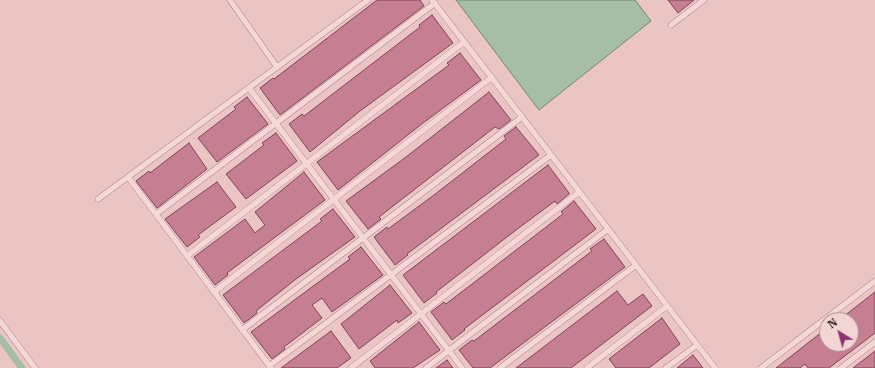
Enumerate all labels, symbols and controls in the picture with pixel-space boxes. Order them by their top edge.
north arrow [819,312,859,352]
text: N [825,315,840,331]

